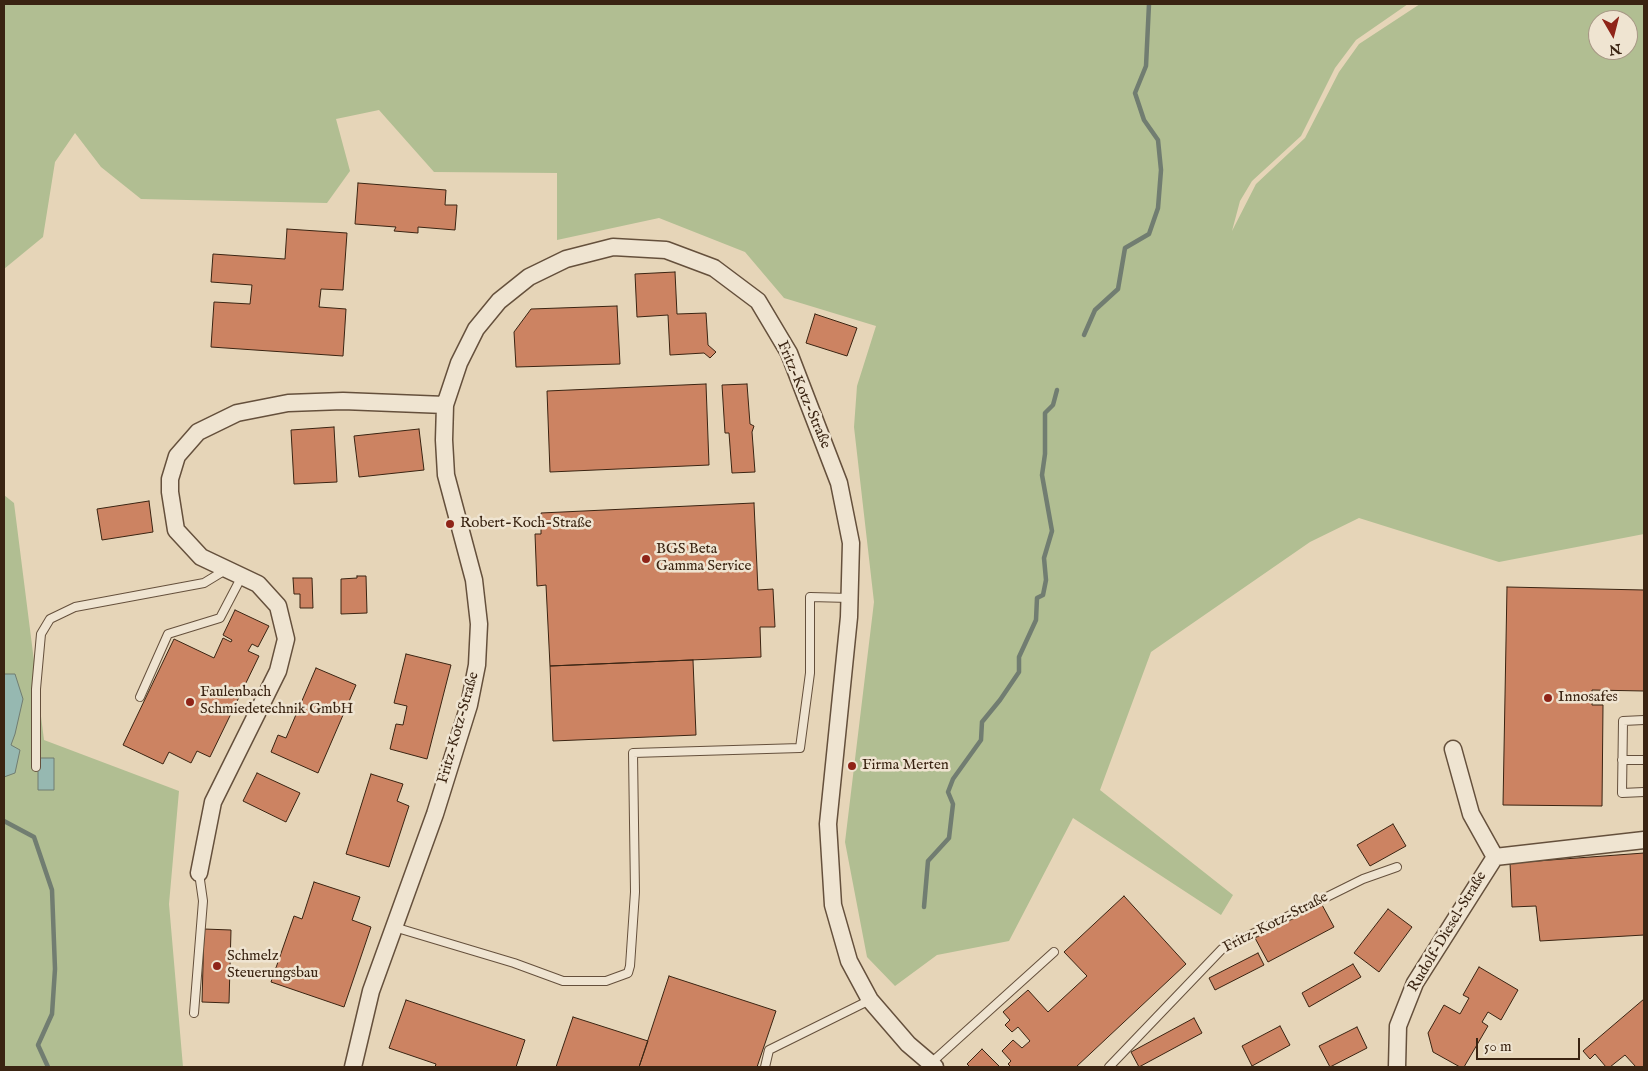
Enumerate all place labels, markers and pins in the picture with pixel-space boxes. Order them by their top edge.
place label: Robert-Koch-Straße [460,515,592,533]
marker: Robert-Koch-Straße [444,518,456,530]
place label: BGS Beta Gamma Service [656,541,751,576]
marker: BGS Beta Gamma Service [640,553,652,565]
place label: Faulenbach Schmiedetechnik GmbH [200,684,353,719]
place label: Innosafes [1558,689,1618,707]
marker: Innosafes [1542,692,1554,704]
marker: Faulenbach Schmiedetechnik GmbH [184,696,196,708]
place label: Firma Merten [862,757,949,775]
marker: Firma Merten [846,760,858,772]
place label: Schmelz Steuerungsbau [227,948,318,983]
marker: Schmelz Steuerungsbau [211,960,223,972]

